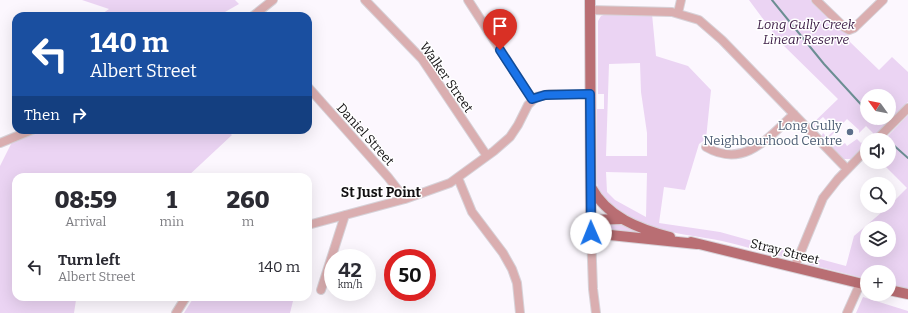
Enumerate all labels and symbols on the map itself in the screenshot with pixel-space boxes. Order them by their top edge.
pin [483,9,517,50]
park label: Long Gully Creek Linear Reserve [757,17,856,47]
street label: Walker Street [417,39,476,115]
north arrow [860,89,896,125]
street label: Daniel Street [334,100,398,169]
place label: Long Gully Neighbourhood Centre [703,118,842,148]
marker: Long Gully Neighbourhood Centre [845,127,855,137]
district label: St Just Point [341,184,422,201]
position arrow [570,212,612,254]
street label: Stray Street [749,236,821,267]
speed limit sign: 50 [384,249,436,301]

